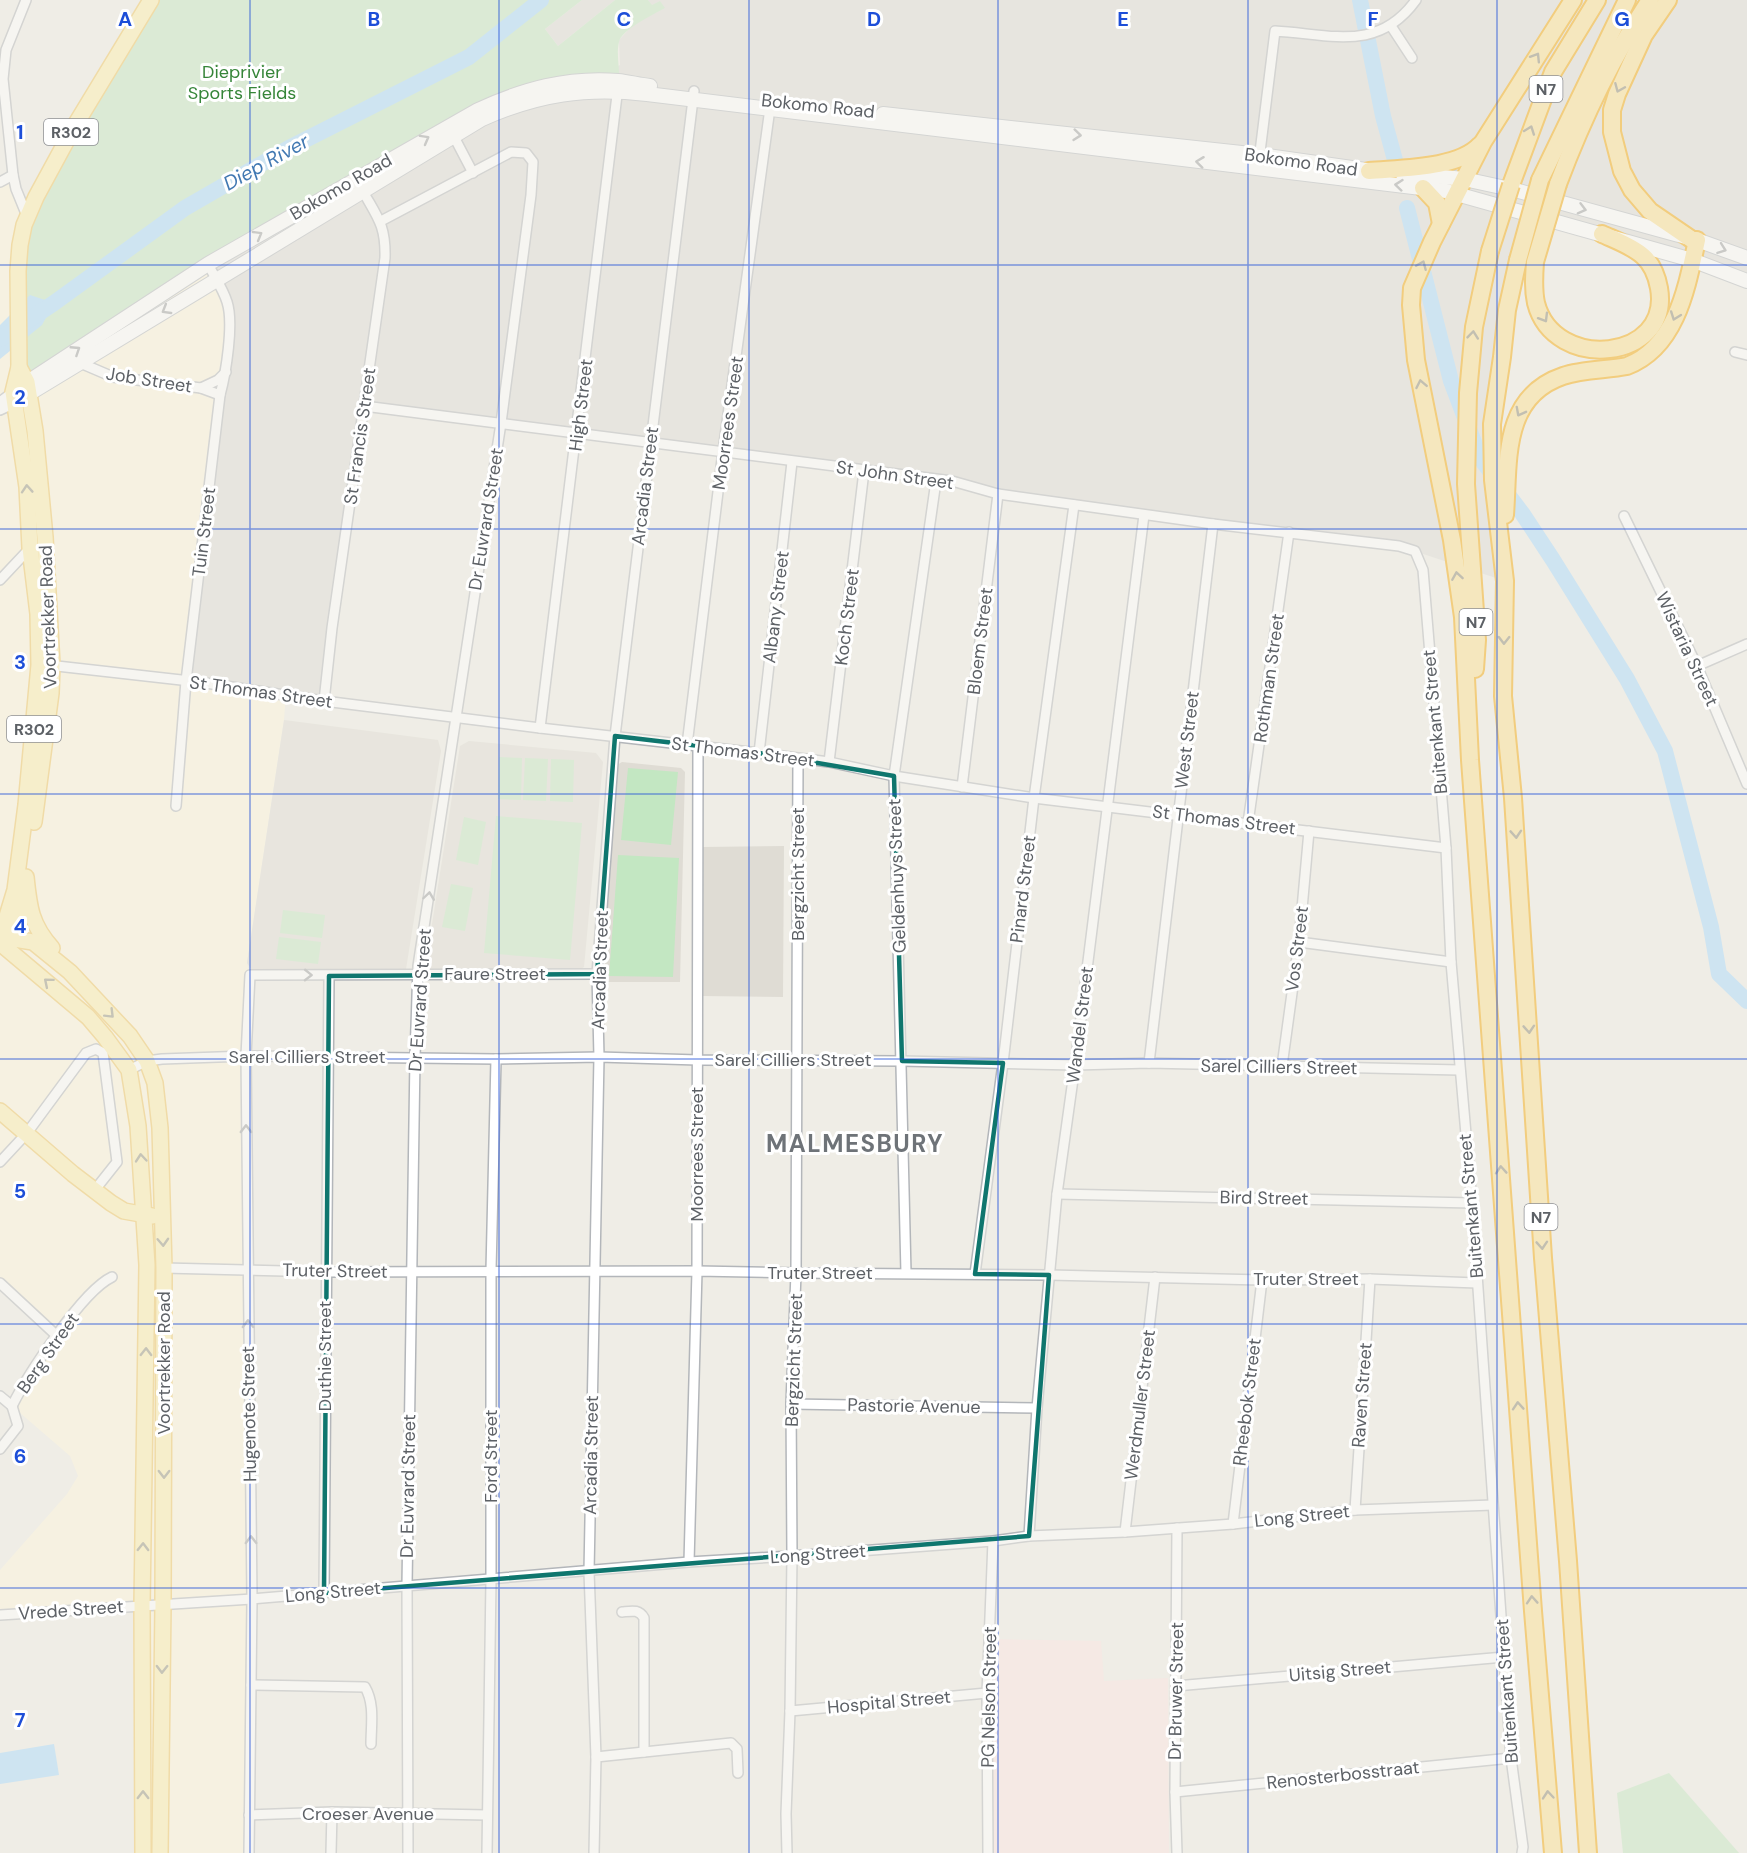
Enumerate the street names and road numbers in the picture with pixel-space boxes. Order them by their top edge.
road number: N7 [1530,76,1562,102]
street label: Bokomo Road [760,88,876,124]
road number: R302 [44,119,98,145]
street label: Bokomo Road [1243,142,1359,182]
street label: Bokomo Road [286,148,396,226]
street label: Moorrees Street [707,355,749,491]
street label: High Street [563,357,599,453]
street label: Job Street [104,361,194,399]
street label: St Francis Street [339,366,381,506]
street label: Arcadia Street [626,425,664,547]
street label: Dr Euvrard Street [463,446,509,592]
street label: St John Street [835,455,955,495]
street label: Tuin Street [187,486,221,578]
street label: Voortrekker Road [34,545,62,689]
street label: Albany Street [757,550,795,664]
street label: Koch Street [829,567,865,667]
street label: Bloem Street [962,586,998,696]
street label: Wistaria Street [1650,588,1724,710]
road number: N7 [1460,609,1492,635]
street label: Rothman Street [1248,612,1290,744]
street label: Buitenkant Street [1417,649,1453,795]
street label: St Thomas Street [188,670,334,714]
street label: West Street [1169,690,1205,790]
road number: R302 [7,716,61,742]
street label: St Thomas Street [670,731,816,773]
street label: Geldenhuys Street [882,798,912,954]
street label: St Thomas Street [1151,799,1297,841]
street label: Bergzicht Street [786,807,810,941]
street label: Pinard Street [1004,834,1042,944]
street label: Vos Street [1280,905,1314,993]
street label: Arcadia Street [586,910,614,1030]
street label: Dr Euvrard Street [403,928,437,1072]
street label: Faure Street [444,962,546,986]
street label: Wandel Street [1061,965,1099,1085]
street label: Sarel Cilliers Street [229,1045,385,1069]
street label: Sarel Cilliers Street [715,1048,871,1072]
street label: Sarel Cilliers Street [1200,1054,1358,1080]
street label: Moorrees Street [685,1087,709,1221]
street label: Buitenkant Street [1453,1133,1489,1279]
street label: Bird Street [1220,1185,1308,1211]
road number: N7 [1524,1204,1558,1230]
street label: Truter Street [282,1258,388,1284]
street label: Truter Street [767,1261,873,1285]
street label: Truter Street [1253,1267,1359,1291]
street label: Voortrekker Road [152,1291,176,1435]
street label: Bergzicht Street [780,1293,808,1427]
street label: Duthie Street [313,1301,337,1411]
street label: Berg Street [11,1308,85,1398]
street label: Werdmuller Street [1119,1328,1161,1482]
street label: Rheebok Street [1227,1337,1267,1467]
street label: Raven Street [1346,1342,1378,1448]
street label: Hugenote Street [236,1346,262,1482]
street label: Pastorie Avenue [847,1393,981,1419]
street label: Arcadia Street [578,1395,604,1515]
street label: Ford Street [479,1409,503,1503]
street label: Dr Euvrard Street [395,1414,421,1558]
street label: Long Street [1253,1499,1351,1533]
street label: Long Street [769,1539,867,1569]
street label: Long Street [284,1576,382,1608]
street label: Vrede Street [18,1594,124,1626]
street label: Buitenkant Street [1490,1618,1524,1764]
street label: Dr Bruwer Street [1163,1622,1189,1760]
street label: PG Nelson Street [976,1626,1002,1768]
street label: Uitsig Street [1288,1655,1392,1687]
street label: Hospital Street [826,1685,952,1719]
street label: Renosterbosstraat [1265,1755,1421,1795]
street label: Croeser Avenue [302,1802,434,1826]

